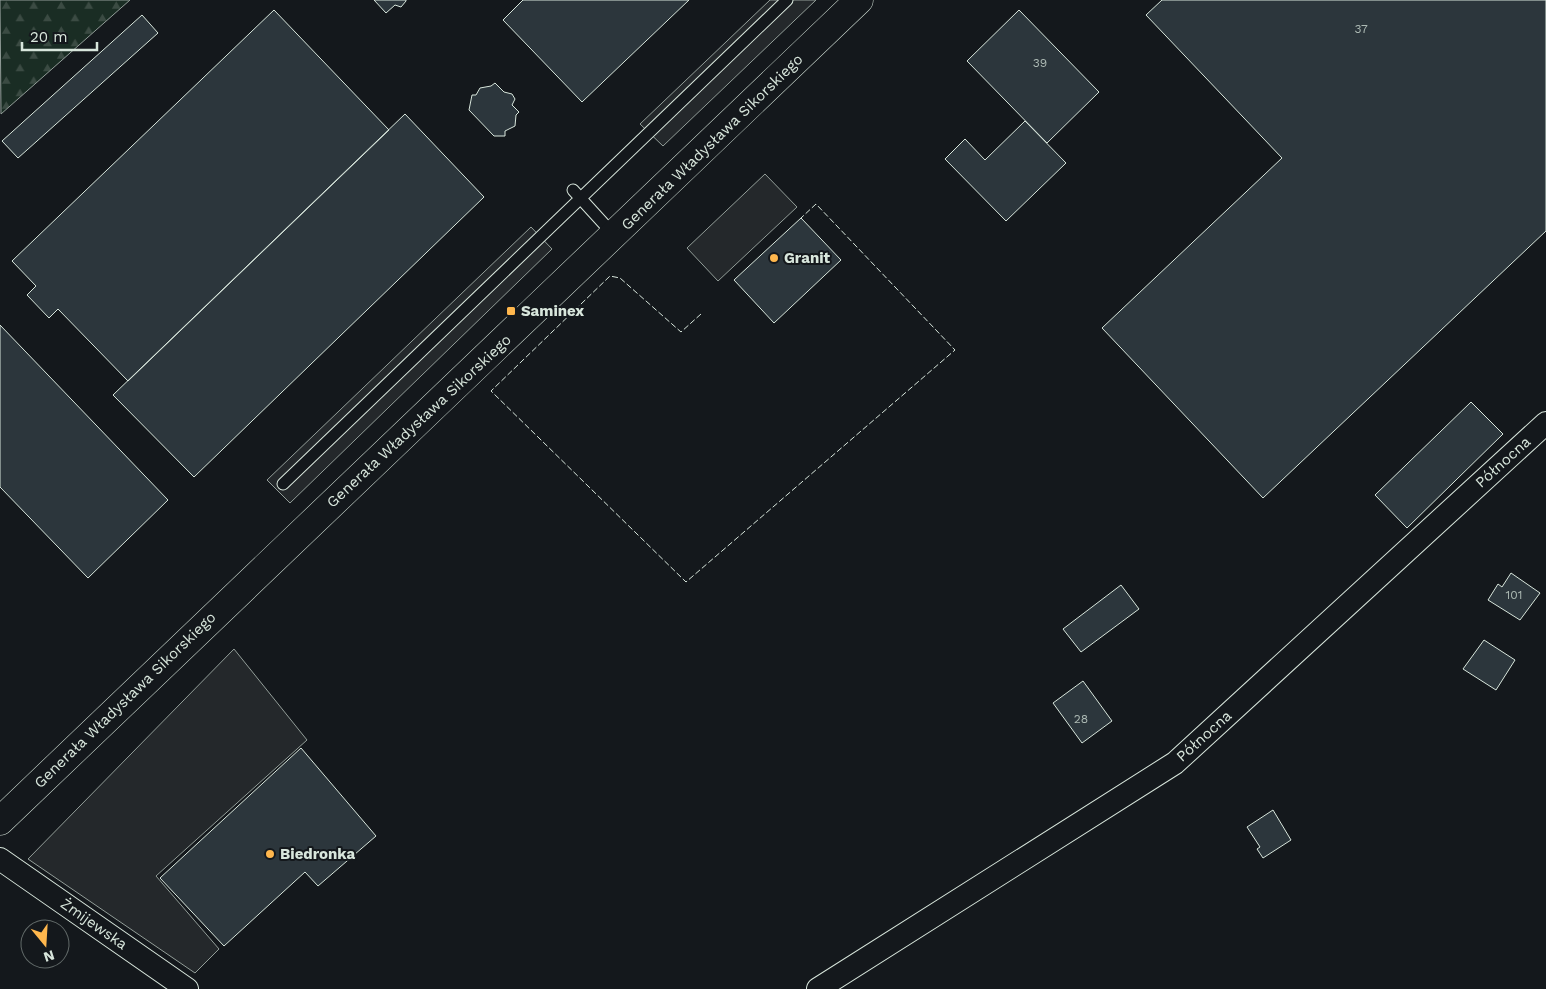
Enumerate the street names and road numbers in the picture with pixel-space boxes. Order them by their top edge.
street label: Generała Władysława Sikorskiego [617,50,807,234]
street label: Generała Władysława Sikorskiego [323,331,515,511]
street label: Północna [1472,432,1535,491]
street label: Generała Władysława Sikorskiego [30,608,220,792]
street label: Północna [1173,706,1236,765]
street label: Żmijewska [57,894,131,954]

